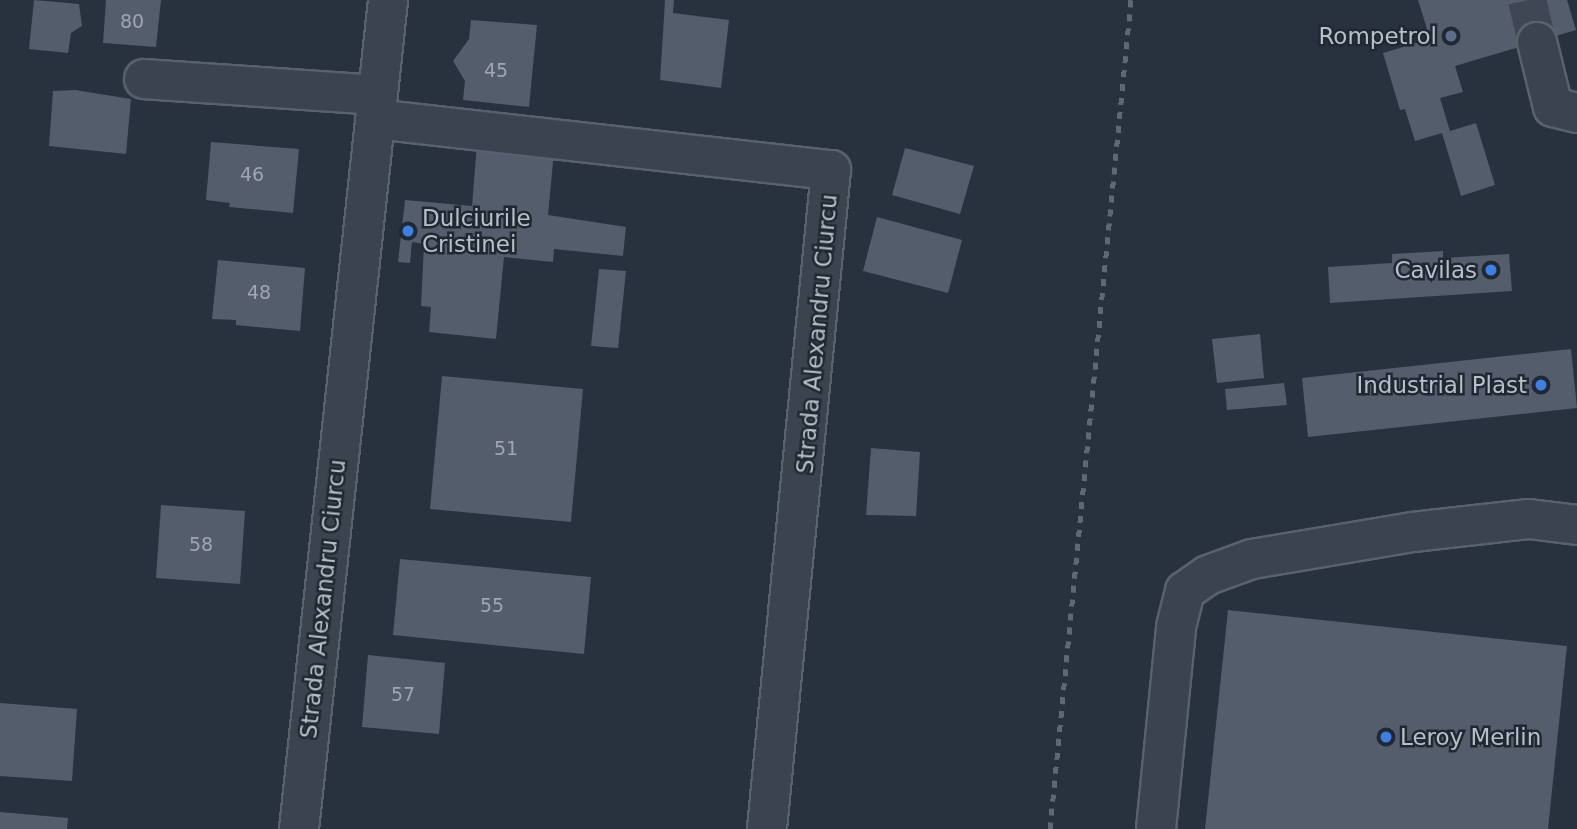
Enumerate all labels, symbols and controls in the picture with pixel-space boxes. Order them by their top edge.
house number: 80 [120,11,144,33]
place label: Rompetrol [1318,22,1437,50]
marker: Rompetrol [1443,28,1459,44]
house number: 45 [484,60,508,82]
house number: 46 [240,164,264,186]
street label: Strada Alexandru Ciurcu [791,193,843,475]
place label: Dulciurile Cristinei [422,204,531,258]
marker: Dulciurile Cristinei [400,223,416,239]
place label: Cavilas [1394,256,1477,284]
marker: Cavilas [1483,262,1499,278]
house number: 48 [247,282,271,304]
place label: Industrial Plast [1356,371,1527,399]
marker: Industrial Plast [1533,377,1549,393]
house number: 51 [494,438,518,460]
street label: Strada Alexandru Ciurcu [295,458,351,740]
house number: 58 [189,534,213,556]
house number: 55 [480,595,504,617]
house number: 57 [391,684,415,706]
place label: Leroy Merlin [1400,723,1541,751]
marker: Leroy Merlin [1378,729,1394,745]

